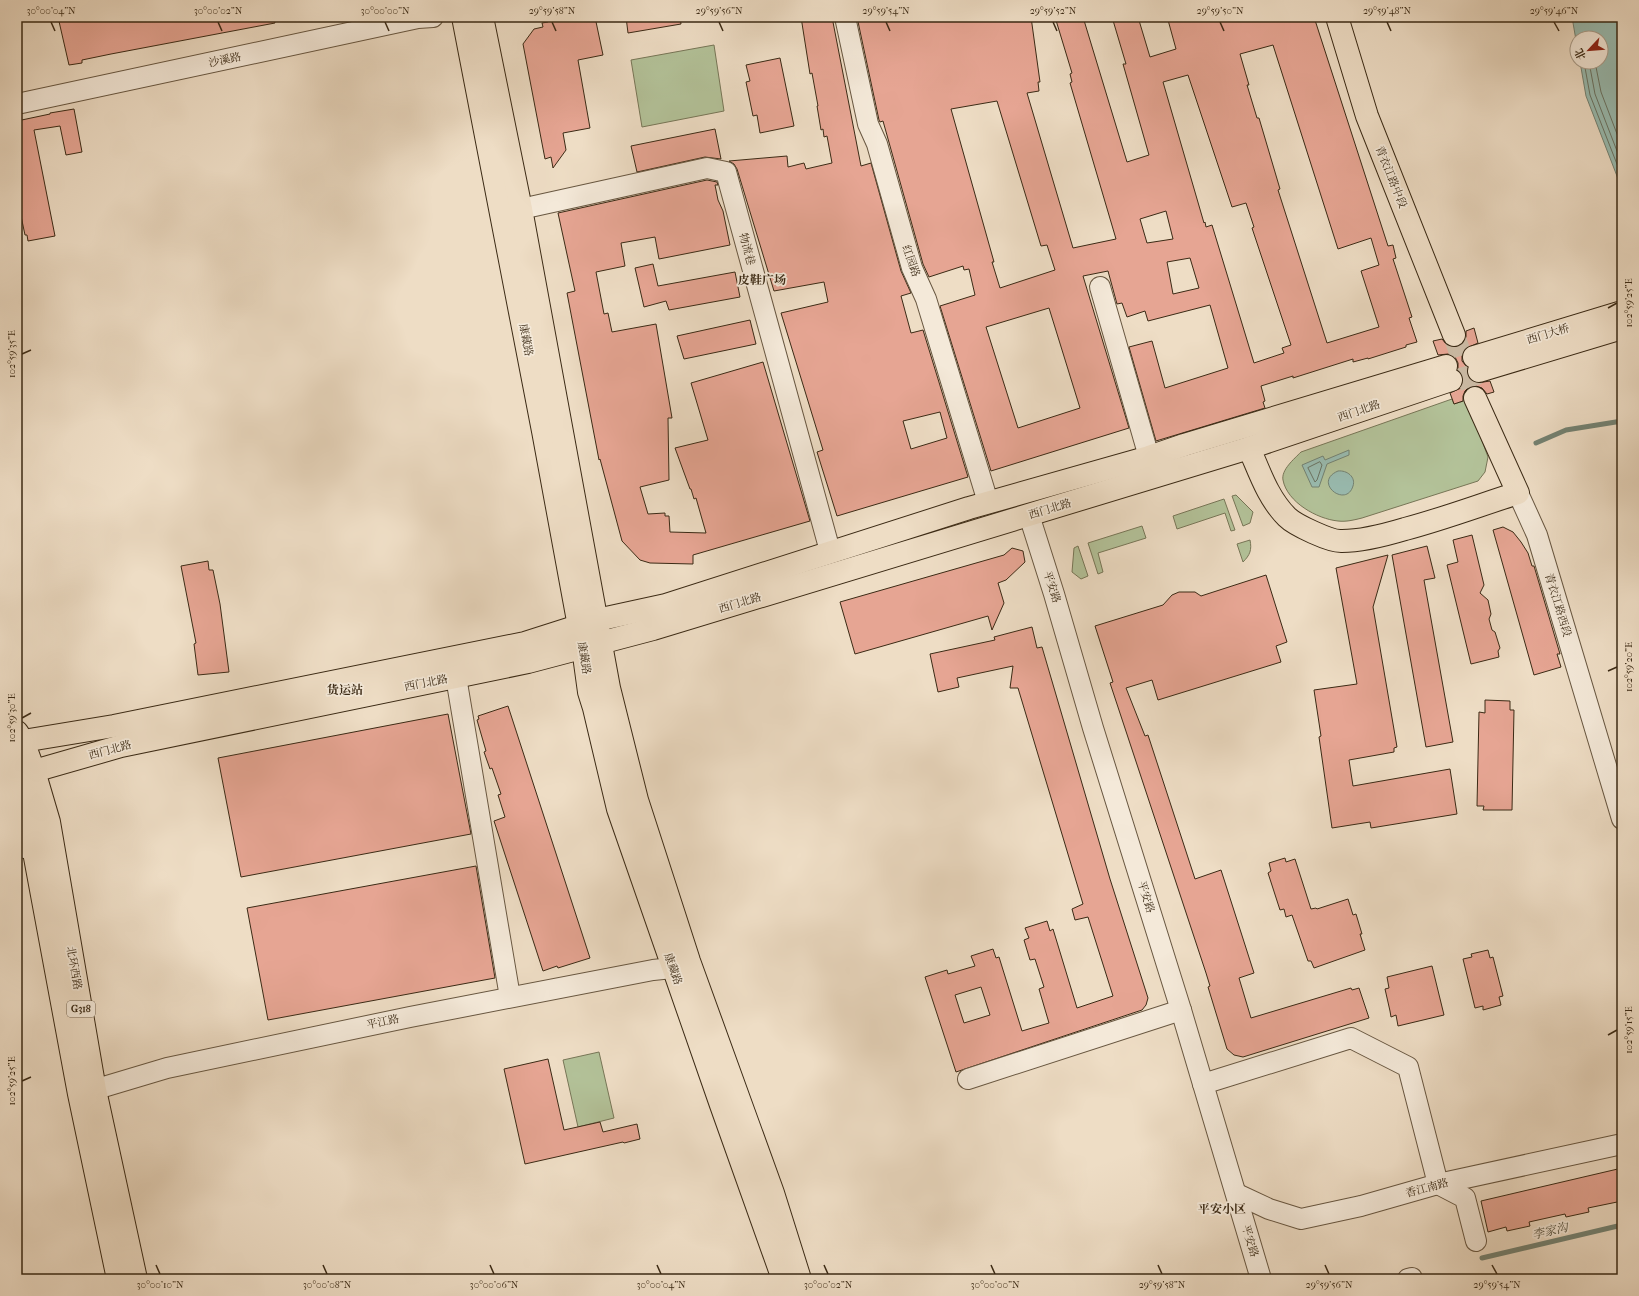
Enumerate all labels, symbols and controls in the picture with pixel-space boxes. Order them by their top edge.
text: 30°00'04"N [26,5,76,17]
text: 30°00'02"N [194,5,243,17]
text: 30°00'00"N [361,5,410,17]
text: 29°59'58"N [529,5,576,17]
text: 29°59'56"N [696,5,743,17]
text: 29°59'54"N [862,5,910,17]
text: 29°59'52"N [1030,5,1077,17]
text: 29°59'50"N [1196,5,1244,17]
text: 29°59'48"N [1363,5,1411,17]
text: 29°59'46"N [1530,5,1579,17]
north arrow [1569,30,1609,70]
text: 北 [1572,46,1589,62]
street label: 沙溪路 [208,50,242,70]
street label: 青衣江路中段 [1373,144,1409,210]
street label: 物流巷 [736,231,758,267]
street label: 红园路 [899,243,923,279]
district label: 皮鞋广场 [738,273,786,287]
text: 102°59'25"E [1623,279,1635,327]
street label: 西门大桥 [1525,321,1571,347]
street label: 康藏路 [516,323,536,357]
text: 102°59'35"E [6,330,18,378]
street label: 西门北路 [1336,398,1382,424]
street label: 西门北路 [1027,496,1073,522]
street label: 平安路 [1041,569,1063,605]
street label: 青衣江路西段 [1542,572,1574,638]
street label: 西门北路 [717,590,763,616]
street label: 康藏路 [575,641,593,675]
text: 102°59'20"E [1623,642,1635,692]
street label: 西门北路 [403,672,449,694]
district label: 货运站 [327,683,363,697]
text: 102°59'30"E [6,693,18,743]
street label: 西门北路 [87,738,133,762]
street label: 平安路 [1135,879,1157,915]
street label: 北环西路 [64,945,84,991]
street label: 康藏路 [661,951,685,987]
road number: G318 [67,1001,95,1017]
text: 102°59'15"E [1623,1006,1635,1054]
street label: 平江路 [366,1012,400,1032]
text: 102°59'25"E [6,1057,18,1105]
street label: 香江南路 [1404,1176,1450,1200]
district label: 平安小区 [1198,1202,1246,1216]
water label: 李家沟 [1531,1220,1571,1242]
street label: 平安路 [1239,1223,1261,1259]
text: 30°00'10"N [137,1279,184,1291]
text: 30°00'08"N [303,1279,352,1291]
text: 30°00'06"N [470,1279,519,1291]
text: 30°00'04"N [636,1279,686,1291]
text: 30°00'02"N [804,1279,853,1291]
text: 30°00'00"N [971,1279,1020,1291]
text: 29°59'58"N [1139,1279,1186,1291]
text: 29°59'56"N [1306,1279,1353,1291]
text: 29°59'54"N [1473,1279,1521,1291]

